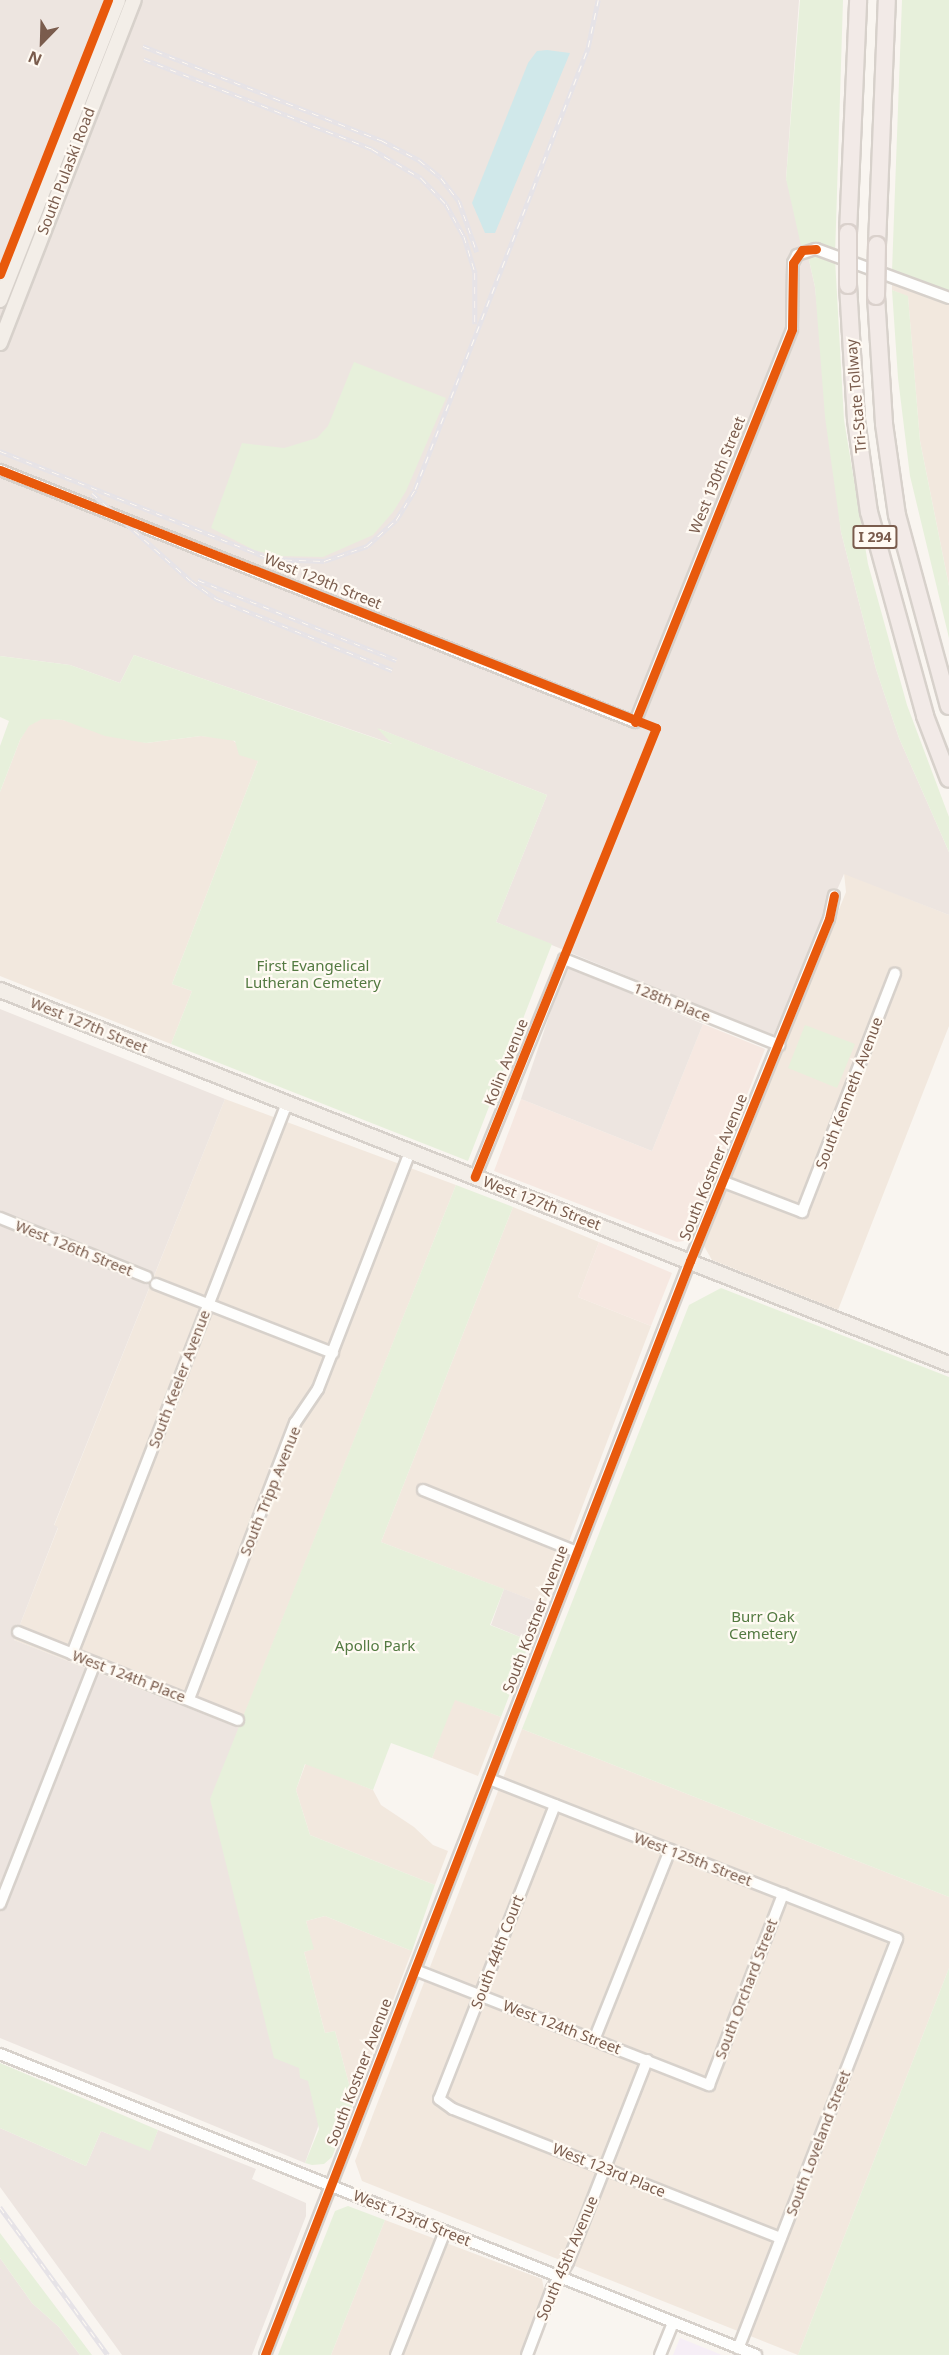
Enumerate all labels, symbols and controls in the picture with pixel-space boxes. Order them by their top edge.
north arrow [12,12,72,72]
text: N [25,46,45,71]
street label: South Pulaski Road [33,105,99,237]
street label: Tri-State Tollway [842,338,870,454]
street label: West 130th Street [685,414,749,536]
road number: I 294 [851,526,899,548]
street label: West 129th Street [262,549,384,613]
park label: First Evangelical Lutheran Cemetery [245,956,381,991]
street label: 128th Place [631,978,713,1026]
street label: West 127th Street [28,993,150,1057]
street label: South Kenneth Avenue [812,1015,886,1171]
street label: Kolin Avenue [480,1016,532,1108]
street label: South Kostner Avenue [675,1091,751,1243]
street label: West 127th Street [481,1172,603,1234]
street label: West 126th Street [13,1216,135,1280]
street label: South Keeler Avenue [144,1307,214,1451]
street label: South Tripp Avenue [236,1424,304,1558]
street label: South Kostner Avenue [499,1543,571,1695]
park label: Burr Oak Cemetery [729,1607,797,1642]
park label: Apollo Park [335,1637,415,1655]
street label: West 124th Place [70,1646,188,1706]
street label: West 125th Street [632,1828,754,1890]
street label: South 44th Court [467,1893,527,2011]
street label: South Orchard Street [711,1916,781,2062]
street label: South Kostner Avenue [323,1996,395,2148]
street label: West 124th Street [501,1996,623,2058]
street label: South Loveland Street [782,2068,854,2218]
street label: West 123rd Place [550,2139,668,2201]
street label: West 123rd Street [351,2186,473,2250]
street label: South 45th Avenue [533,2193,601,2323]

